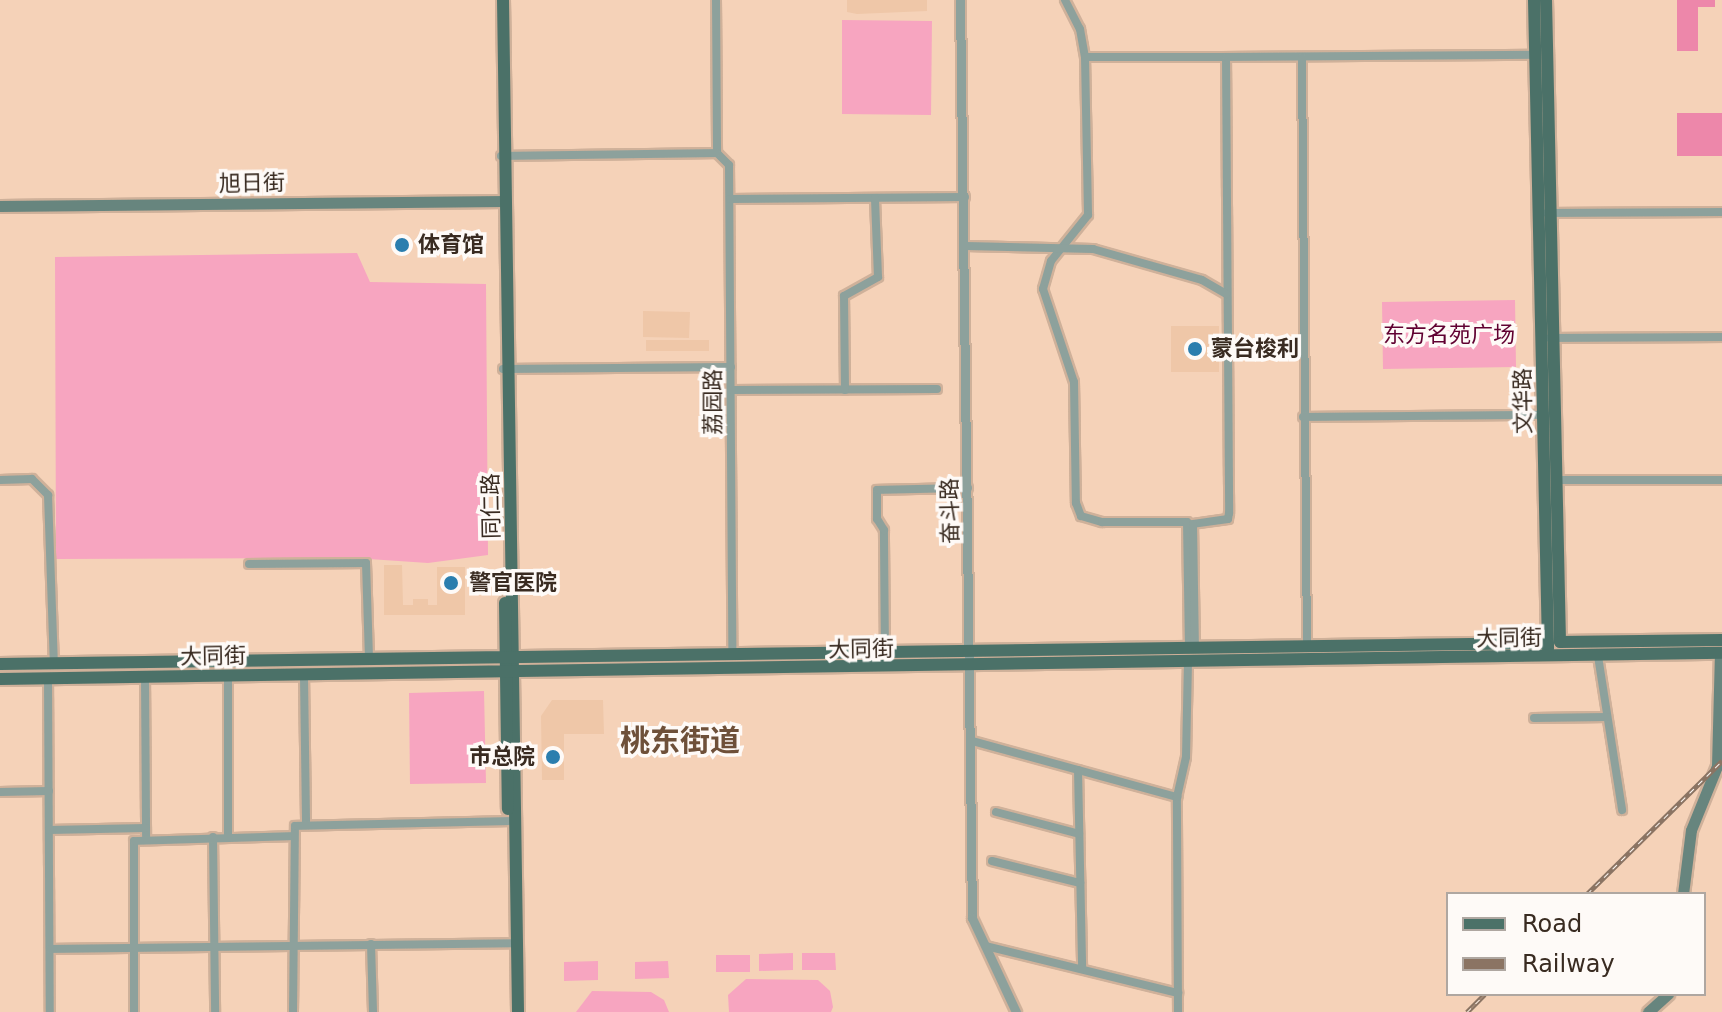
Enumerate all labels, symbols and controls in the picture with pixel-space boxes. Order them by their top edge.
street label: 旭日街 [219,169,285,197]
place label: 体育馆 [418,232,484,258]
marker: 体育馆 [393,236,411,254]
park label: 东方名苑广场 [1383,322,1515,348]
place label: 蒙台梭利 [1211,336,1299,362]
marker: 蒙台梭利 [1186,340,1204,358]
street label: 文华路 [1509,368,1537,434]
street label: 荔园路 [700,369,726,435]
street label: 同仁路 [477,473,505,539]
street label: 奋斗路 [936,478,964,544]
place label: 警官医院 [469,570,557,596]
marker: 警官医院 [440,572,462,594]
street label: 大同街 [1476,624,1542,652]
street label: 大同街 [828,635,894,663]
street label: 大同街 [180,642,246,670]
district label: 桃东街道 [620,723,740,759]
place label: 市总院 [469,744,535,770]
marker: 市总院 [542,746,564,768]
legend [1446,892,1706,996]
text: Road [1522,910,1582,938]
text: Railway [1522,950,1615,978]

